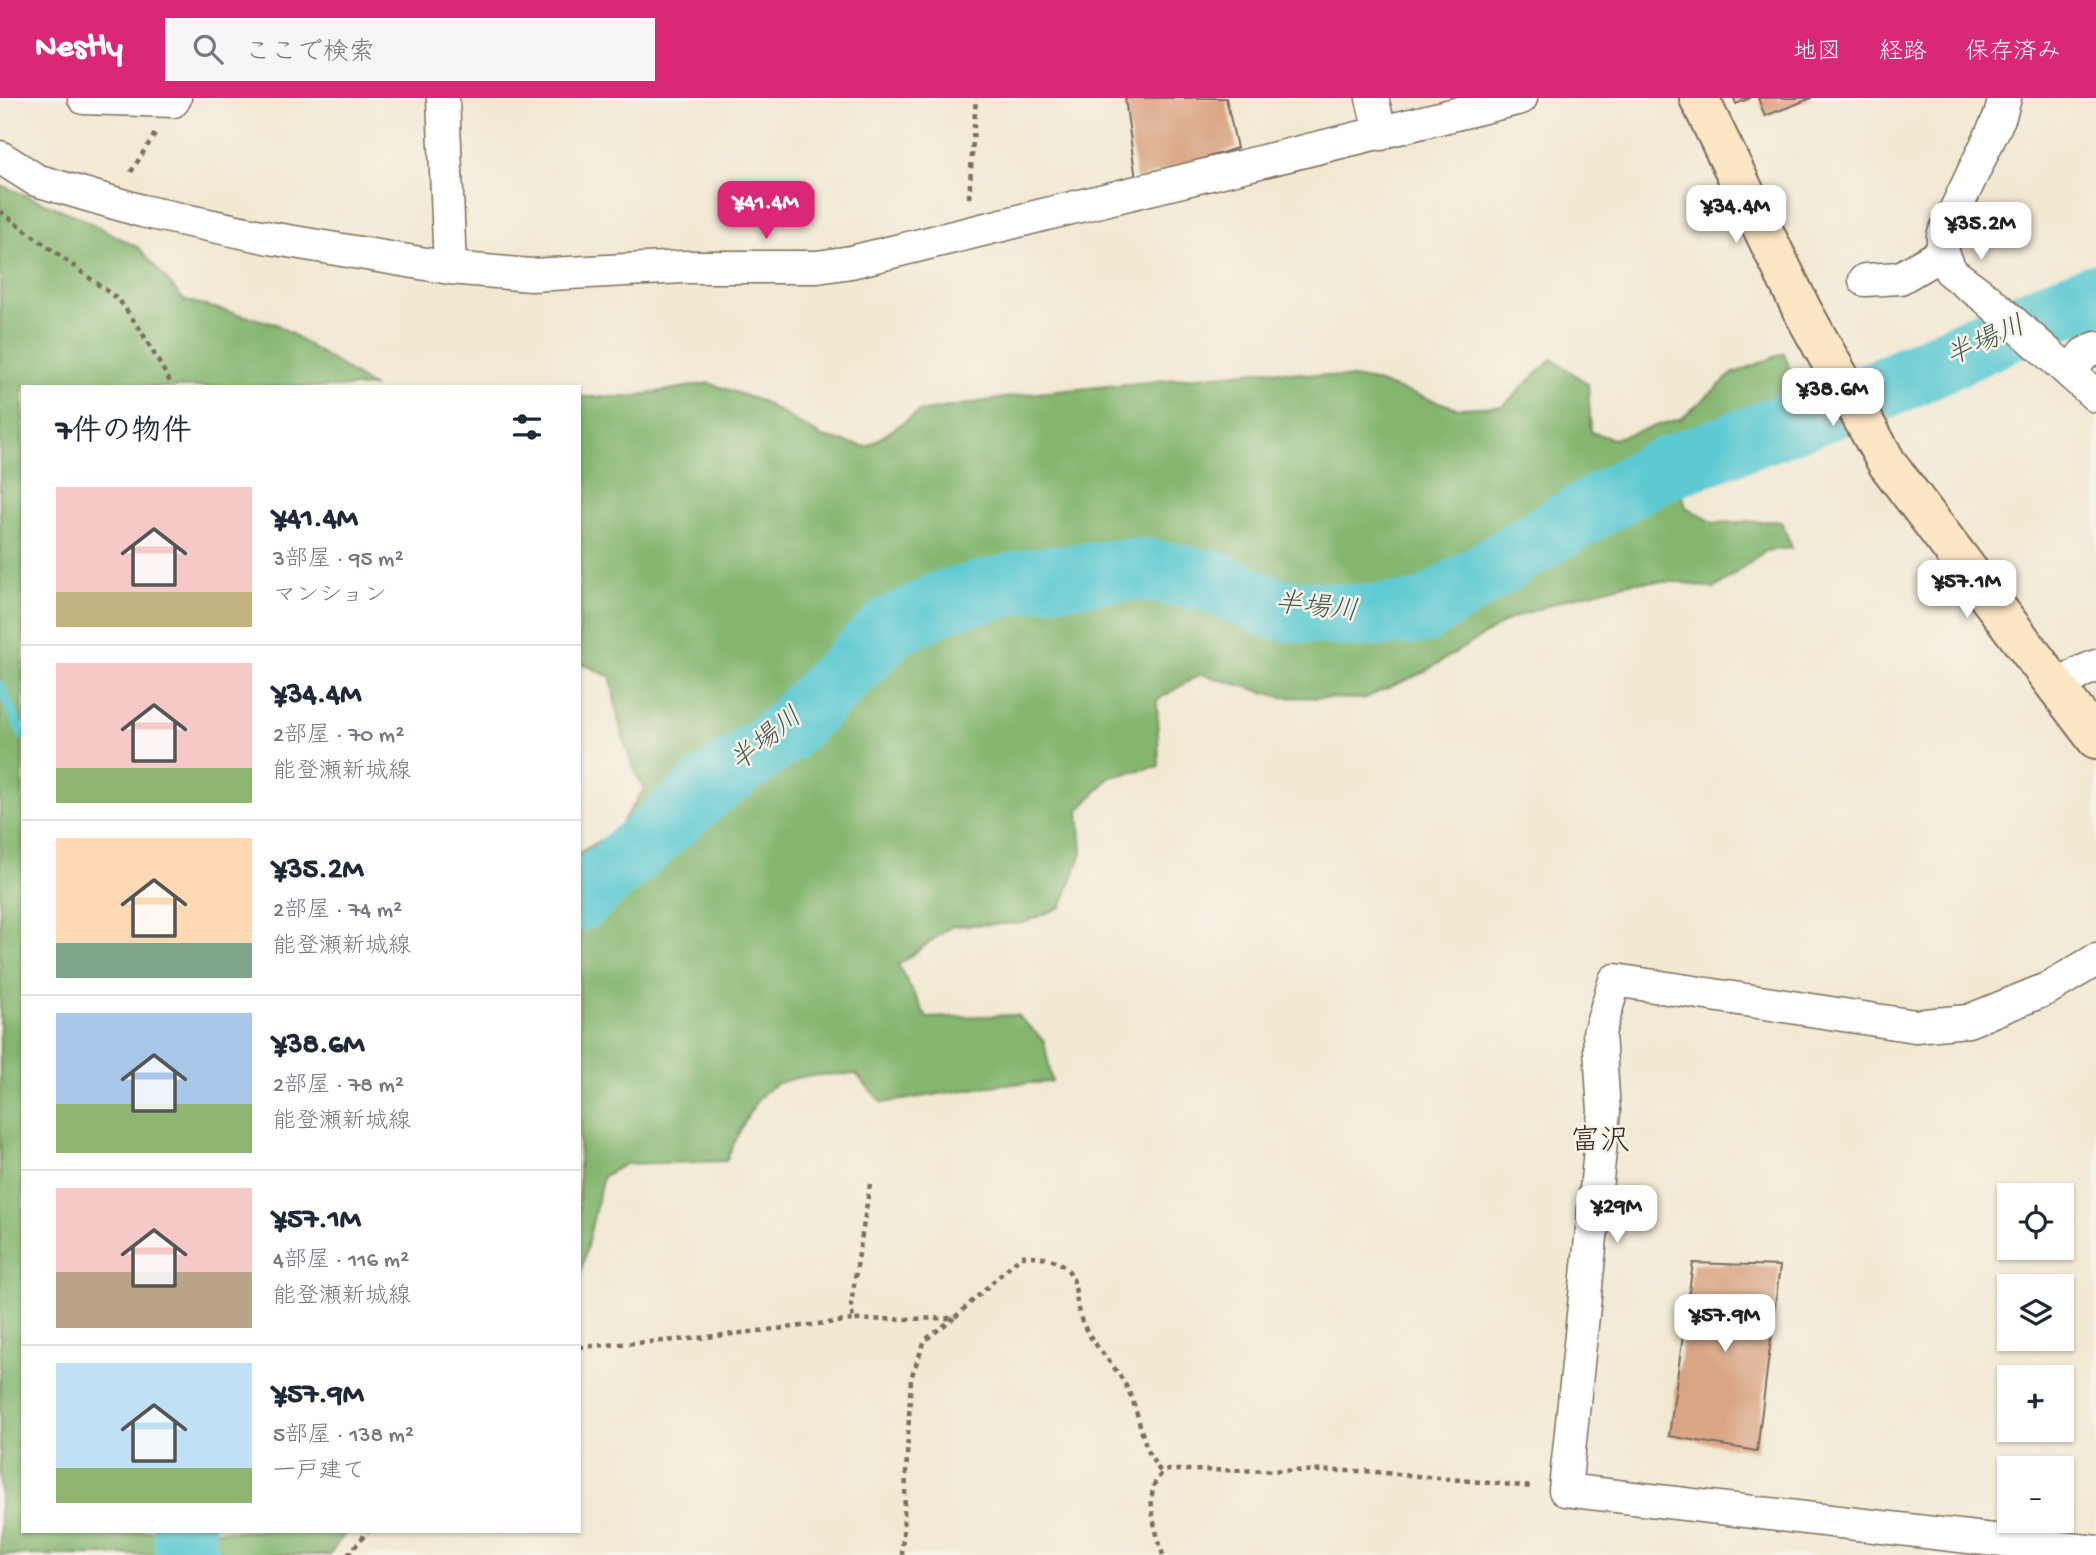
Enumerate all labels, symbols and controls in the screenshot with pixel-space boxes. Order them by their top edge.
search box [165,18,655,81]
text: Nestly [35,30,123,68]
icon: search [189,30,227,68]
text: ここで検索 [245,39,375,70]
text: 地図 [1793,39,1841,68]
text: 経路 [1879,39,1927,68]
text: 保存済み [1965,39,2061,68]
pin: ¥41.4M [709,181,823,241]
pin: ¥34.4M [1679,186,1793,245]
text: ¥41.4M [734,190,798,217]
text: ¥34.4M [1702,194,1770,221]
pin: ¥35.2M [1924,202,2038,262]
text: ¥35.2M [1946,211,2016,238]
water label: 半場川 [1941,310,2031,375]
pin: ¥38.6M [1776,368,1890,428]
text: ¥38.6M [1798,377,1868,404]
icon: filters [508,408,546,446]
text: 7件の物件 [56,416,192,451]
text: ¥41.4M [273,503,358,538]
icon: home [112,515,196,599]
text: 3部屋 · 95 m² [273,547,404,574]
pin: ¥57.1M [1910,560,2024,620]
text: ¥57.1M [1933,569,2001,596]
text: マンション [273,583,387,610]
water label: 半場川 [1272,587,1360,630]
text: ¥34.4M [273,679,361,714]
icon: home [112,691,196,775]
water label: 半場川 [723,701,810,780]
text: 2部屋 · 70 m² [273,723,404,750]
text: 能登瀬新城線 [273,759,411,786]
text: ¥35.2M [273,854,363,889]
icon: home [112,866,196,950]
text: 2部屋 · 74 m² [273,898,402,925]
text: 能登瀬新城線 [273,934,411,961]
text: ¥38.6M [273,1029,364,1064]
icon: home [112,1041,196,1125]
text: 2部屋 · 78 m² [273,1073,404,1100]
text: 能登瀬新城線 [273,1109,411,1136]
district label: 富沢 [1570,1124,1630,1161]
map controls [1997,1183,2074,1533]
button: locate [1997,1183,2074,1260]
pin: ¥29M [1576,1186,1658,1245]
text: ¥29M [1592,1194,1642,1221]
text: ¥57.1M [273,1204,361,1239]
icon: home [112,1216,196,1300]
text: 4部屋 · 116 m² [273,1248,409,1275]
button: layers [1997,1274,2074,1351]
text: 能登瀬新城線 [273,1284,411,1311]
pin: ¥57.9M [1668,1294,1782,1354]
text: ¥57.9M [1690,1303,1760,1330]
button: + [1997,1365,2074,1442]
text: ¥57.9M [273,1379,364,1414]
icon: home [112,1391,196,1475]
text: 5部屋 · 138 m² [273,1423,414,1450]
button: − [1997,1456,2074,1533]
text: 一戸建て [273,1459,365,1486]

